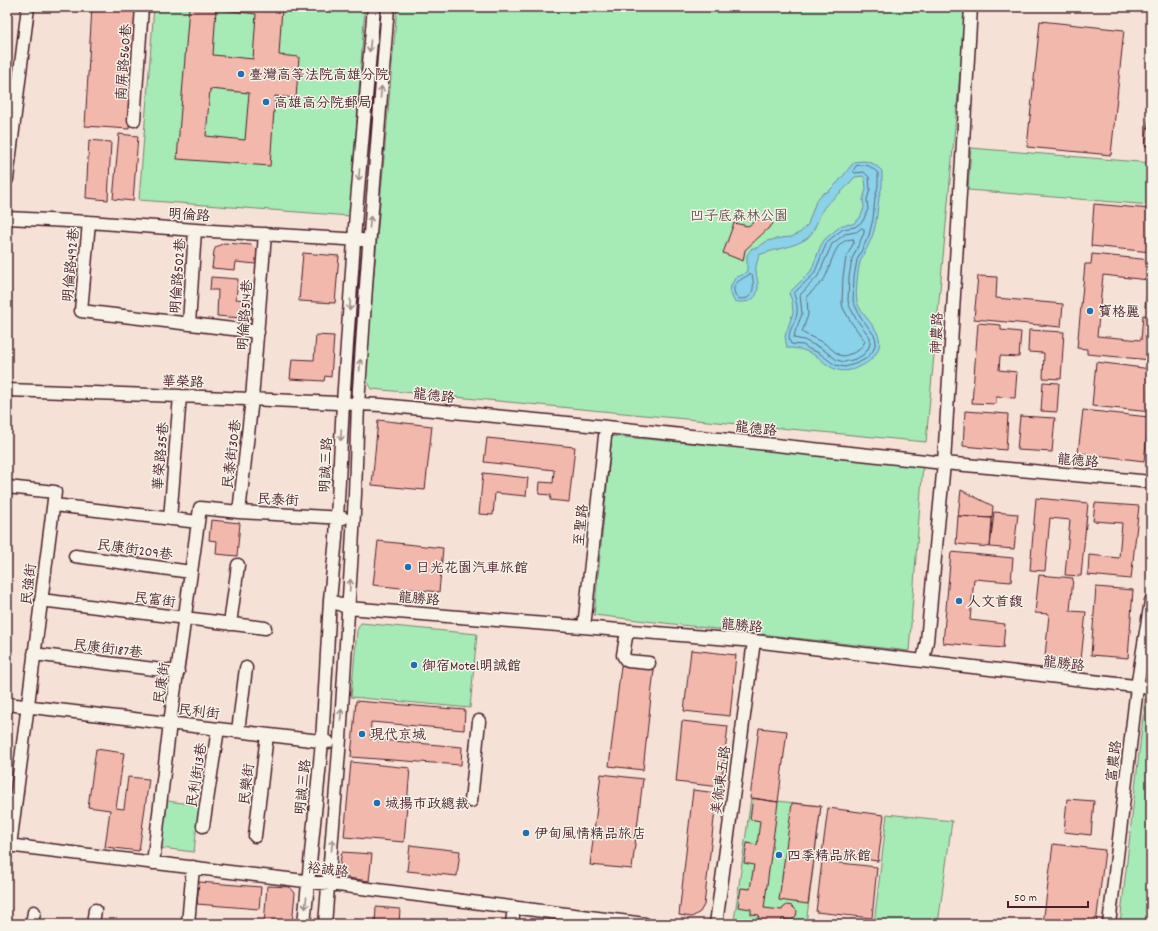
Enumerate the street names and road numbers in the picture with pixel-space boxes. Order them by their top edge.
street label: 南屏路560巷 [112,22,138,101]
street label: 明倫路 [167,205,211,227]
street label: 明倫路492巷 [59,226,85,303]
street label: 明倫路502巷 [166,236,192,315]
street label: 明倫路514巷 [234,278,259,351]
street label: 神農路 [927,312,949,355]
street label: 華榮路 [162,372,204,394]
street label: 龍德路 [412,385,456,409]
street label: 民泰街30巷 [219,417,247,490]
street label: 龍德路 [734,418,778,442]
street label: 華榮路35巷 [149,420,175,491]
street label: 明誠三路 [316,437,338,494]
street label: 龍德路 [1056,450,1100,474]
street label: 民泰街 [256,490,299,512]
street label: 至聖路 [570,503,594,547]
street label: 民康街209巷 [96,536,175,566]
street label: 民強街 [18,562,42,606]
street label: 龍勝路 [397,588,441,612]
street label: 民富街 [133,589,177,613]
street label: 龍勝路 [720,615,764,639]
street label: 民康街187巷 [72,636,145,664]
street label: 龍勝路 [1042,653,1086,677]
street label: 民康街 [150,661,176,705]
street label: 民利街 [177,701,221,725]
street label: 富農路 [1103,739,1127,783]
street label: 民利街13巷 [183,741,213,809]
street label: 美術東五路 [707,744,737,816]
street label: 明誠三路 [291,758,317,816]
street label: 民樂街 [236,762,260,806]
street label: 裕誠路 [306,859,350,883]

